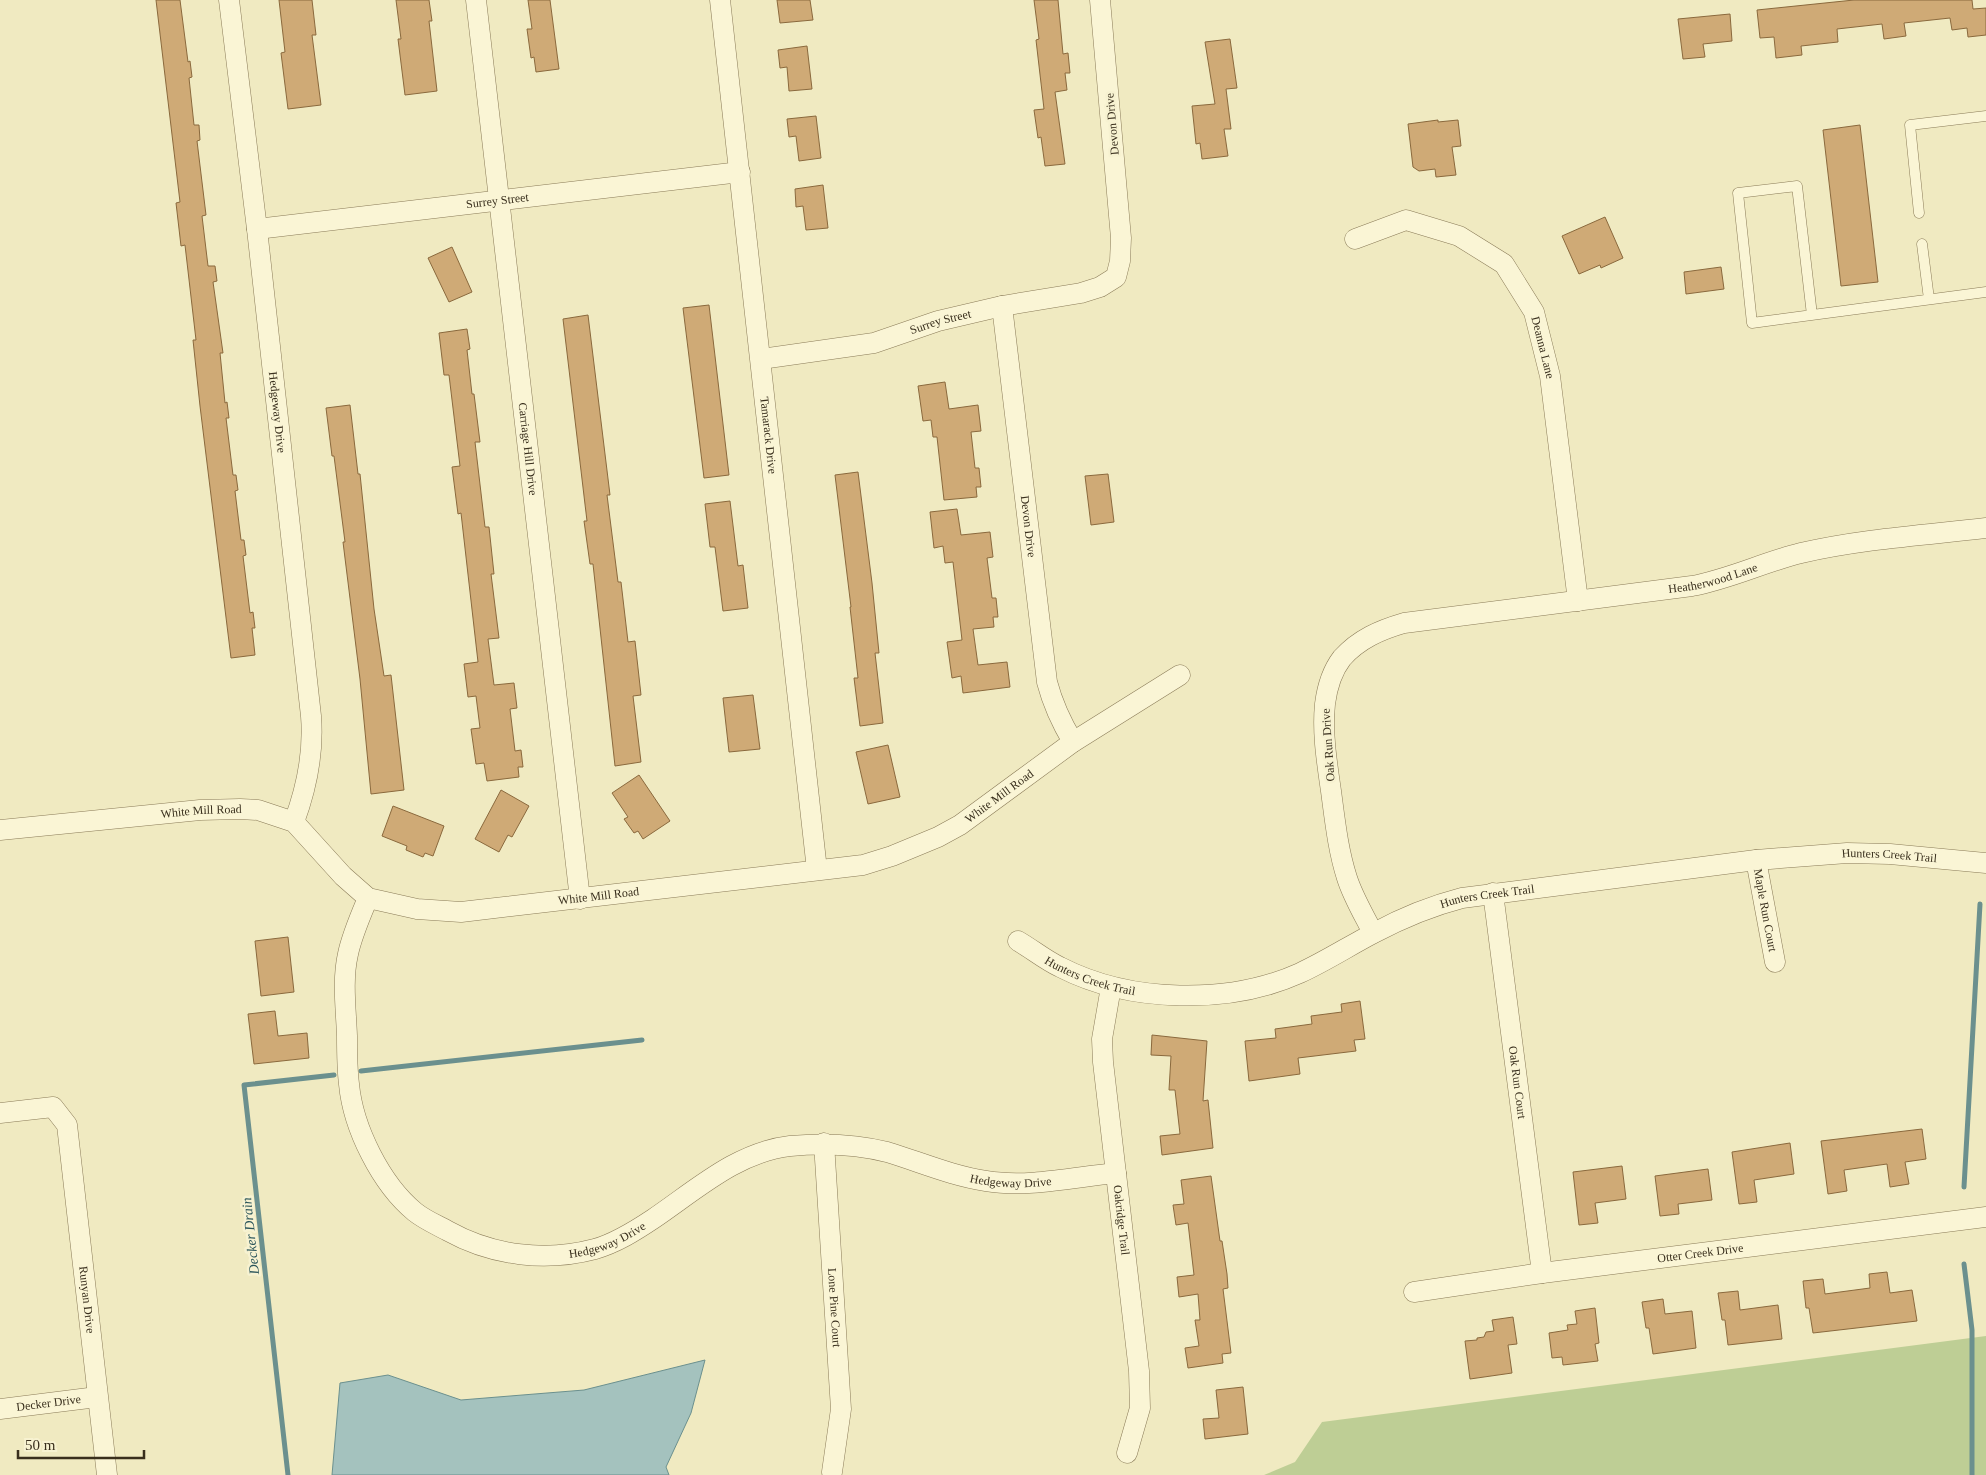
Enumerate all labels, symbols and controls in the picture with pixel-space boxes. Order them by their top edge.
street label: Devon Drive [1102,92,1122,156]
street label: Surrey Street [465,190,530,211]
street label: Surrey Street [908,306,973,337]
street label: Deanna Lane [1528,315,1557,380]
street label: Hedgeway Drive [266,371,289,454]
street label: Tamarack Drive [757,396,780,475]
street label: Carriage Hill Drive [516,402,540,496]
street label: Devon Drive [1018,495,1039,558]
street label: Heatherwood Lane [1667,560,1759,596]
street label: Oak Run Drive [1318,708,1338,782]
street label: White Mill Road [962,767,1036,826]
street label: White Mill Road [160,802,242,821]
street label: Hunters Creek Trail [1841,846,1938,865]
street label: Maple Run Court [1751,868,1780,953]
street label: Hunters Creek Trail [1438,882,1536,911]
street label: White Mill Road [557,884,640,908]
street label: Hunters Creek Trail [1042,953,1137,998]
street label: Oak Run Court [1506,1045,1529,1120]
street label: Hedgeway Drive [969,1171,1052,1190]
street label: Oakridge Trail [1110,1184,1133,1257]
water label: Decker Drain [239,1197,262,1276]
street label: Hedgeway Drive [568,1219,648,1261]
street label: Otter Creek Drive [1656,1241,1744,1265]
street label: Runyan Drive [76,1265,98,1334]
street label: Lone Pine Court [825,1268,844,1348]
street label: Decker Drive [16,1392,82,1414]
scale bar [18,1428,144,1460]
text: 50 m [25,1437,56,1453]

